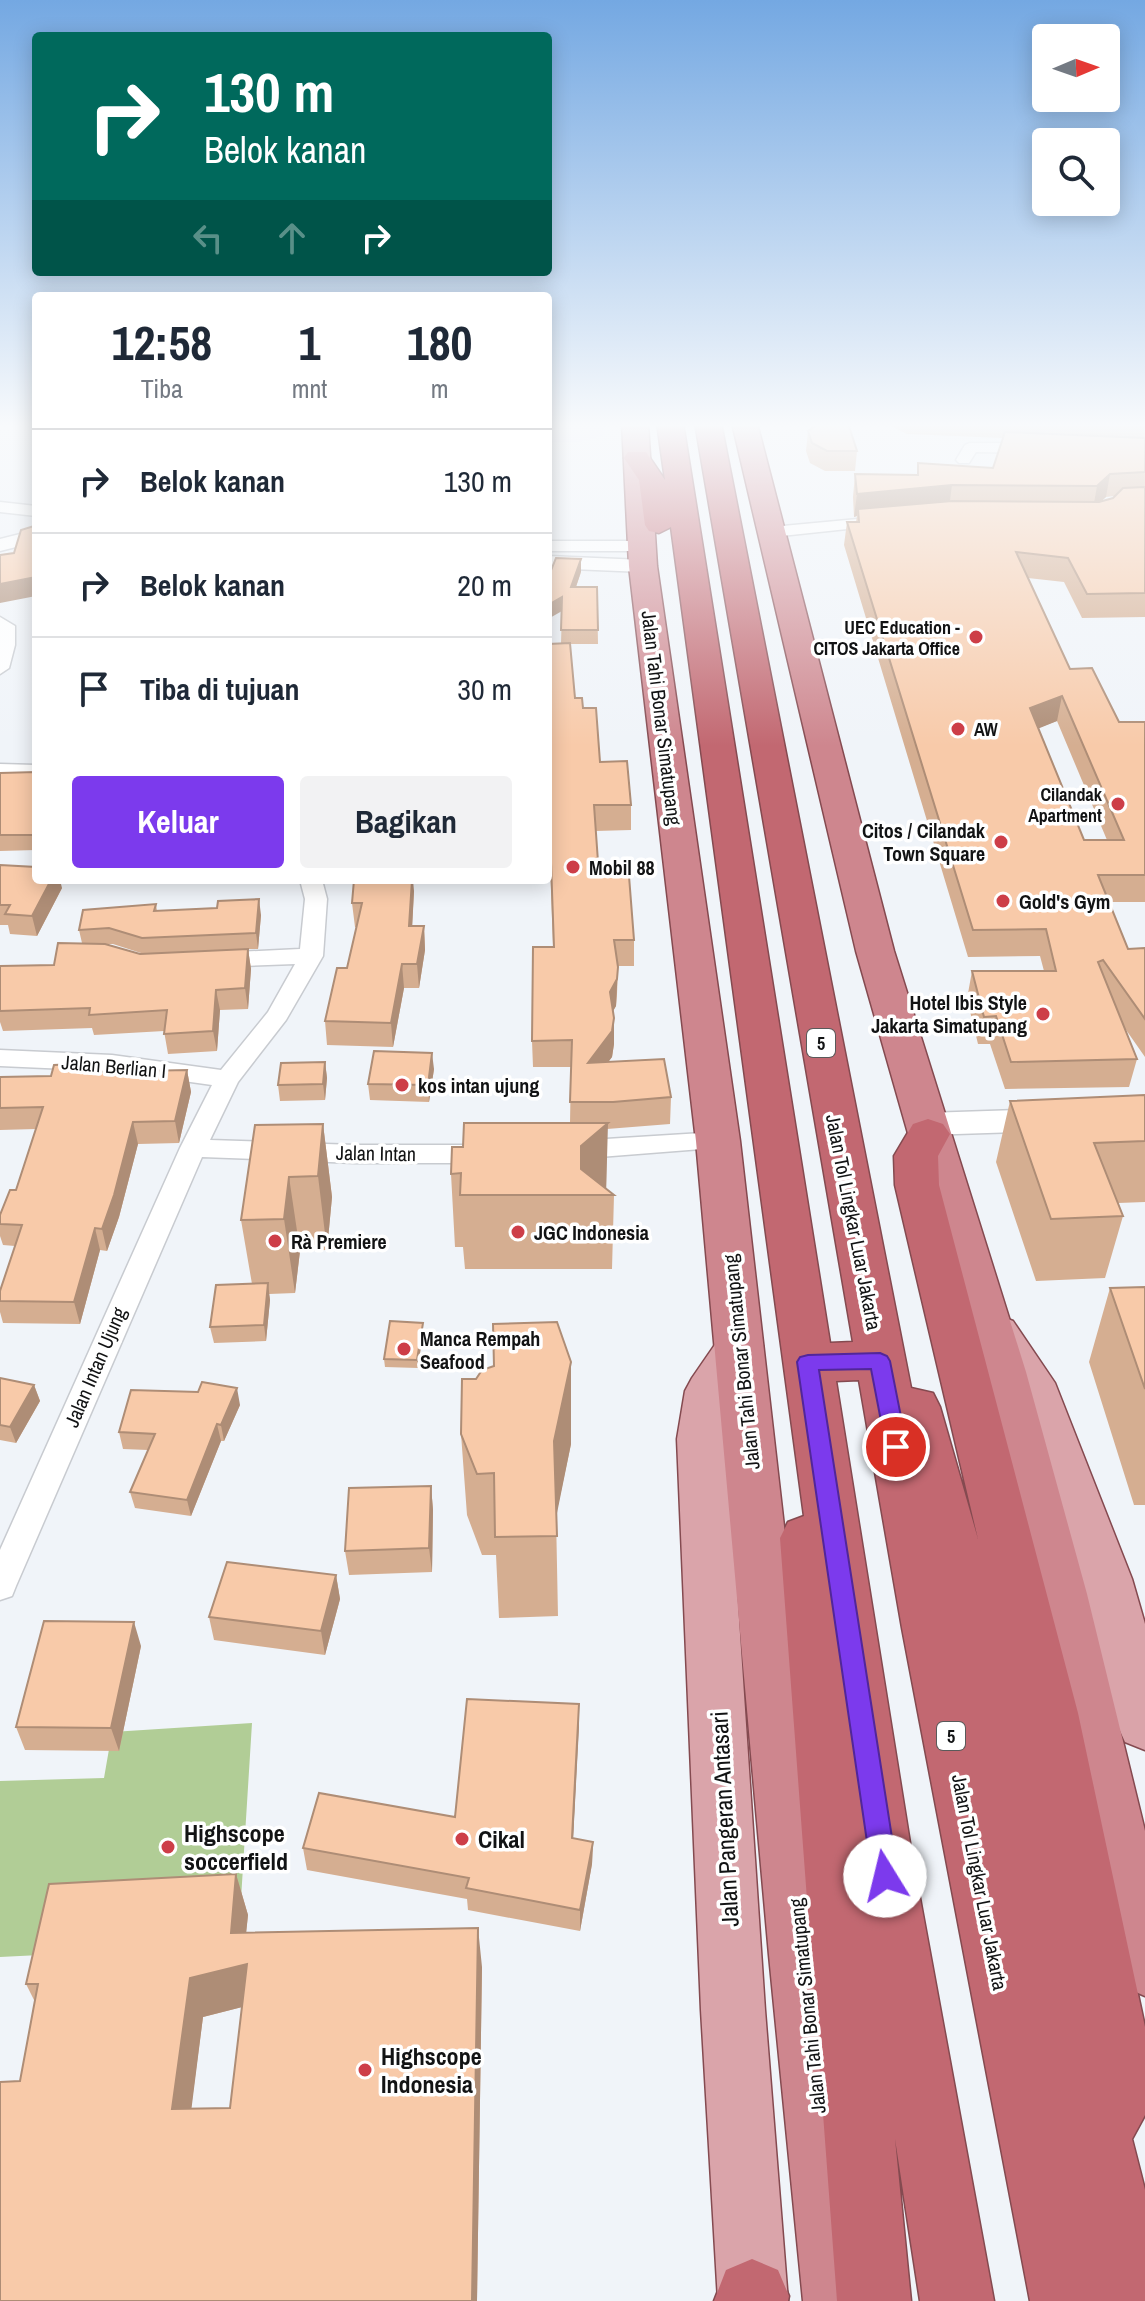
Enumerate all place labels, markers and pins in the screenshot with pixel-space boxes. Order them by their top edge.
place label: UEC Education - CITOS Jakarta Office [813,615,960,661]
marker: UEC Education - CITOS Jakarta Office [967,628,985,646]
place label: AW [974,717,998,742]
marker: AW [949,720,967,738]
place label: Cilandak Apartment [1028,782,1103,828]
marker: Cilandak Apartment [1109,795,1127,813]
place label: Citos / Cilandak Town Square [862,817,986,867]
marker: Citos / Cilandak Town Square [992,833,1010,851]
place label: Mobil 88 [589,854,655,881]
marker: Mobil 88 [564,858,582,876]
place label: Gold's Gym [1019,888,1110,915]
marker: Gold's Gym [994,892,1012,910]
place label: Hotel Ibis Style Jakarta Simatupang [871,989,1027,1039]
marker: Hotel Ibis Style Jakarta Simatupang [1034,1005,1052,1023]
place label: kos intan ujung [418,1072,539,1099]
marker: kos intan ujung [393,1076,411,1094]
place label: JGC Indonesia [534,1219,649,1246]
marker: JGC Indonesia [509,1223,527,1241]
place label: Rà Premiere [291,1228,387,1255]
marker: Rà Premiere [266,1232,284,1250]
place label: Manca Rempah Seafood [420,1325,540,1375]
marker: Manca Rempah Seafood [395,1340,413,1358]
pin [862,1413,930,1481]
place label: Highscope soccerfield [184,1817,288,1877]
place label: Cikal [478,1823,525,1855]
marker: Cikal [453,1830,471,1848]
marker: Highscope soccerfield [159,1838,177,1856]
place label: Highscope Indonesia [381,2040,482,2100]
marker: Highscope Indonesia [356,2061,374,2079]

